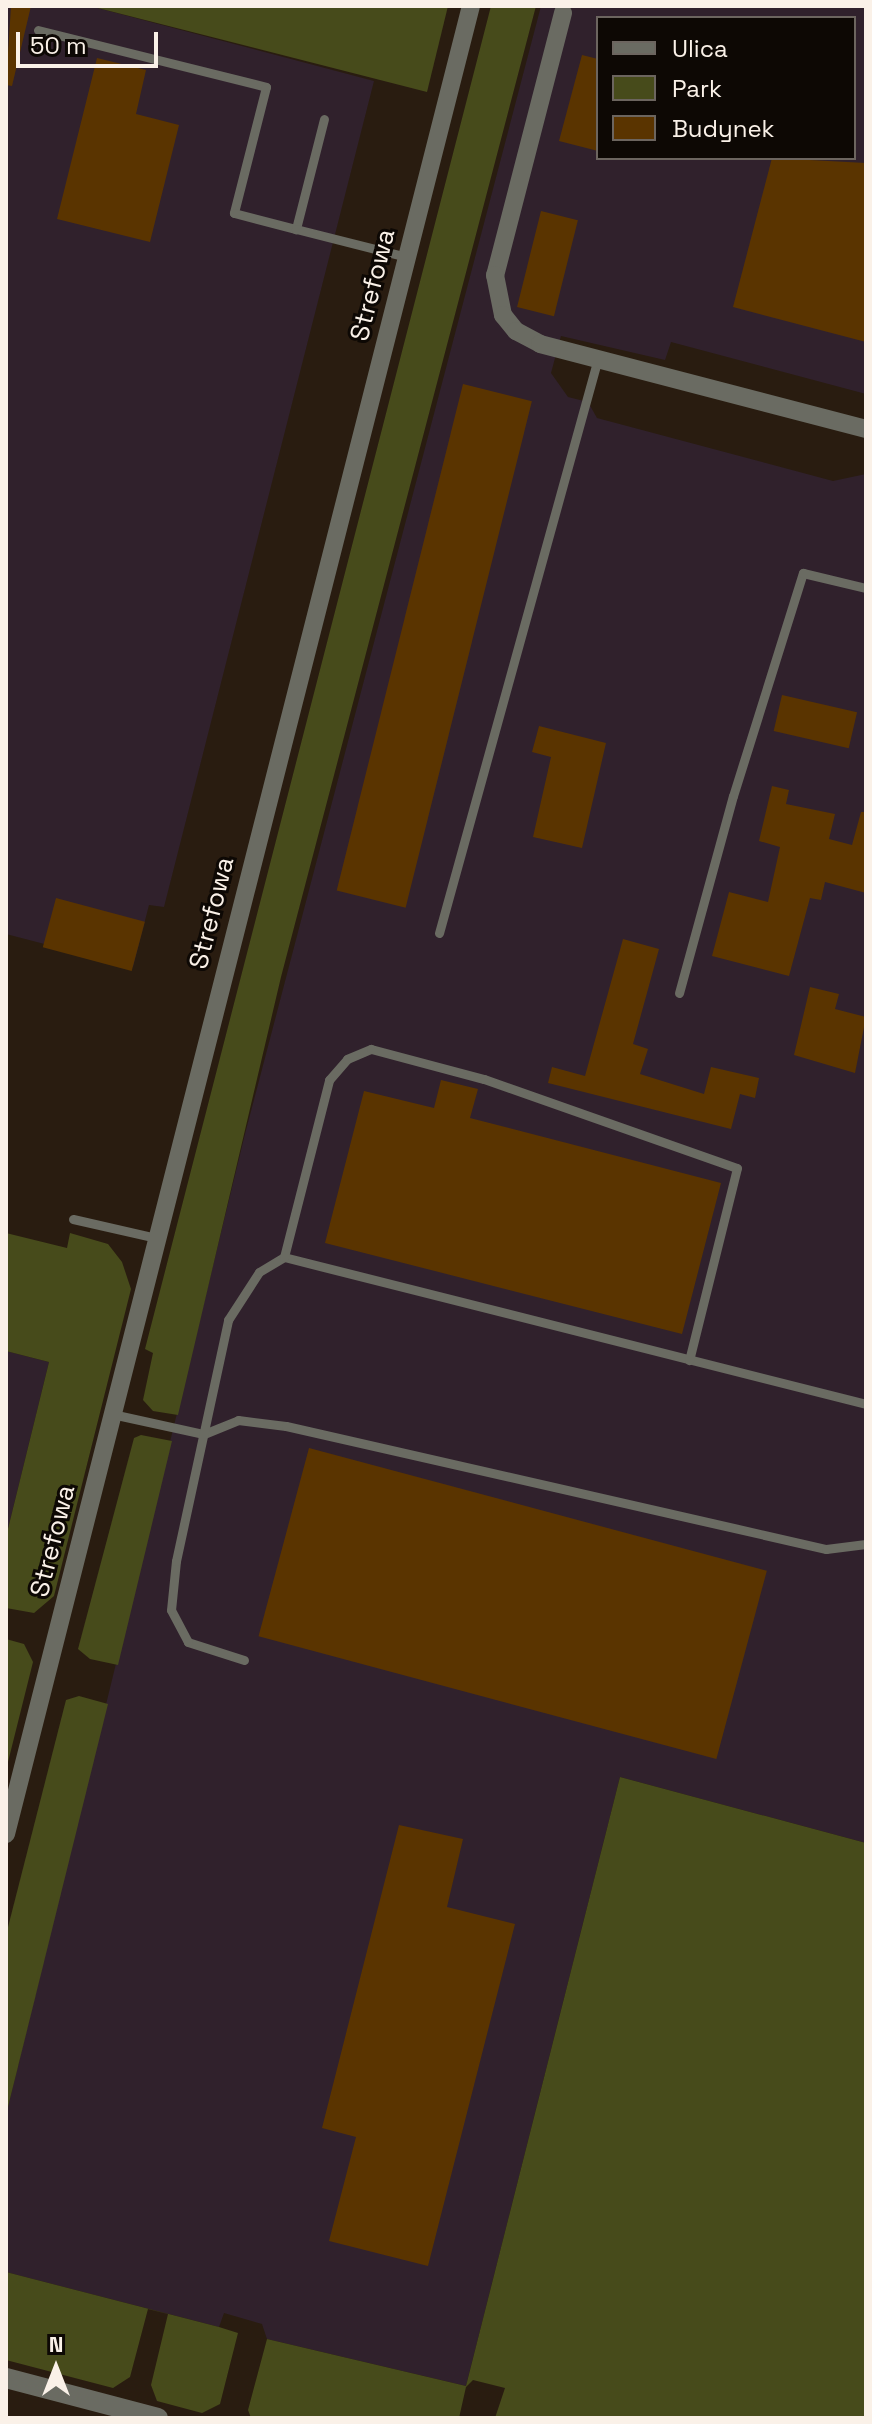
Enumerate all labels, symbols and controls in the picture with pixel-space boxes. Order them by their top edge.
scale bar [20,16,162,66]
legend [596,16,856,160]
text: 50 m [30,30,87,61]
text: Ulica [672,33,728,64]
text: Park [672,73,722,104]
text: Budynek [672,113,775,144]
street label: Strefowa [344,226,402,344]
street label: Strefowa [183,854,241,972]
street label: Strefowa [24,1482,82,1600]
north arrow [16,2328,96,2408]
text: N [49,2330,63,2358]

